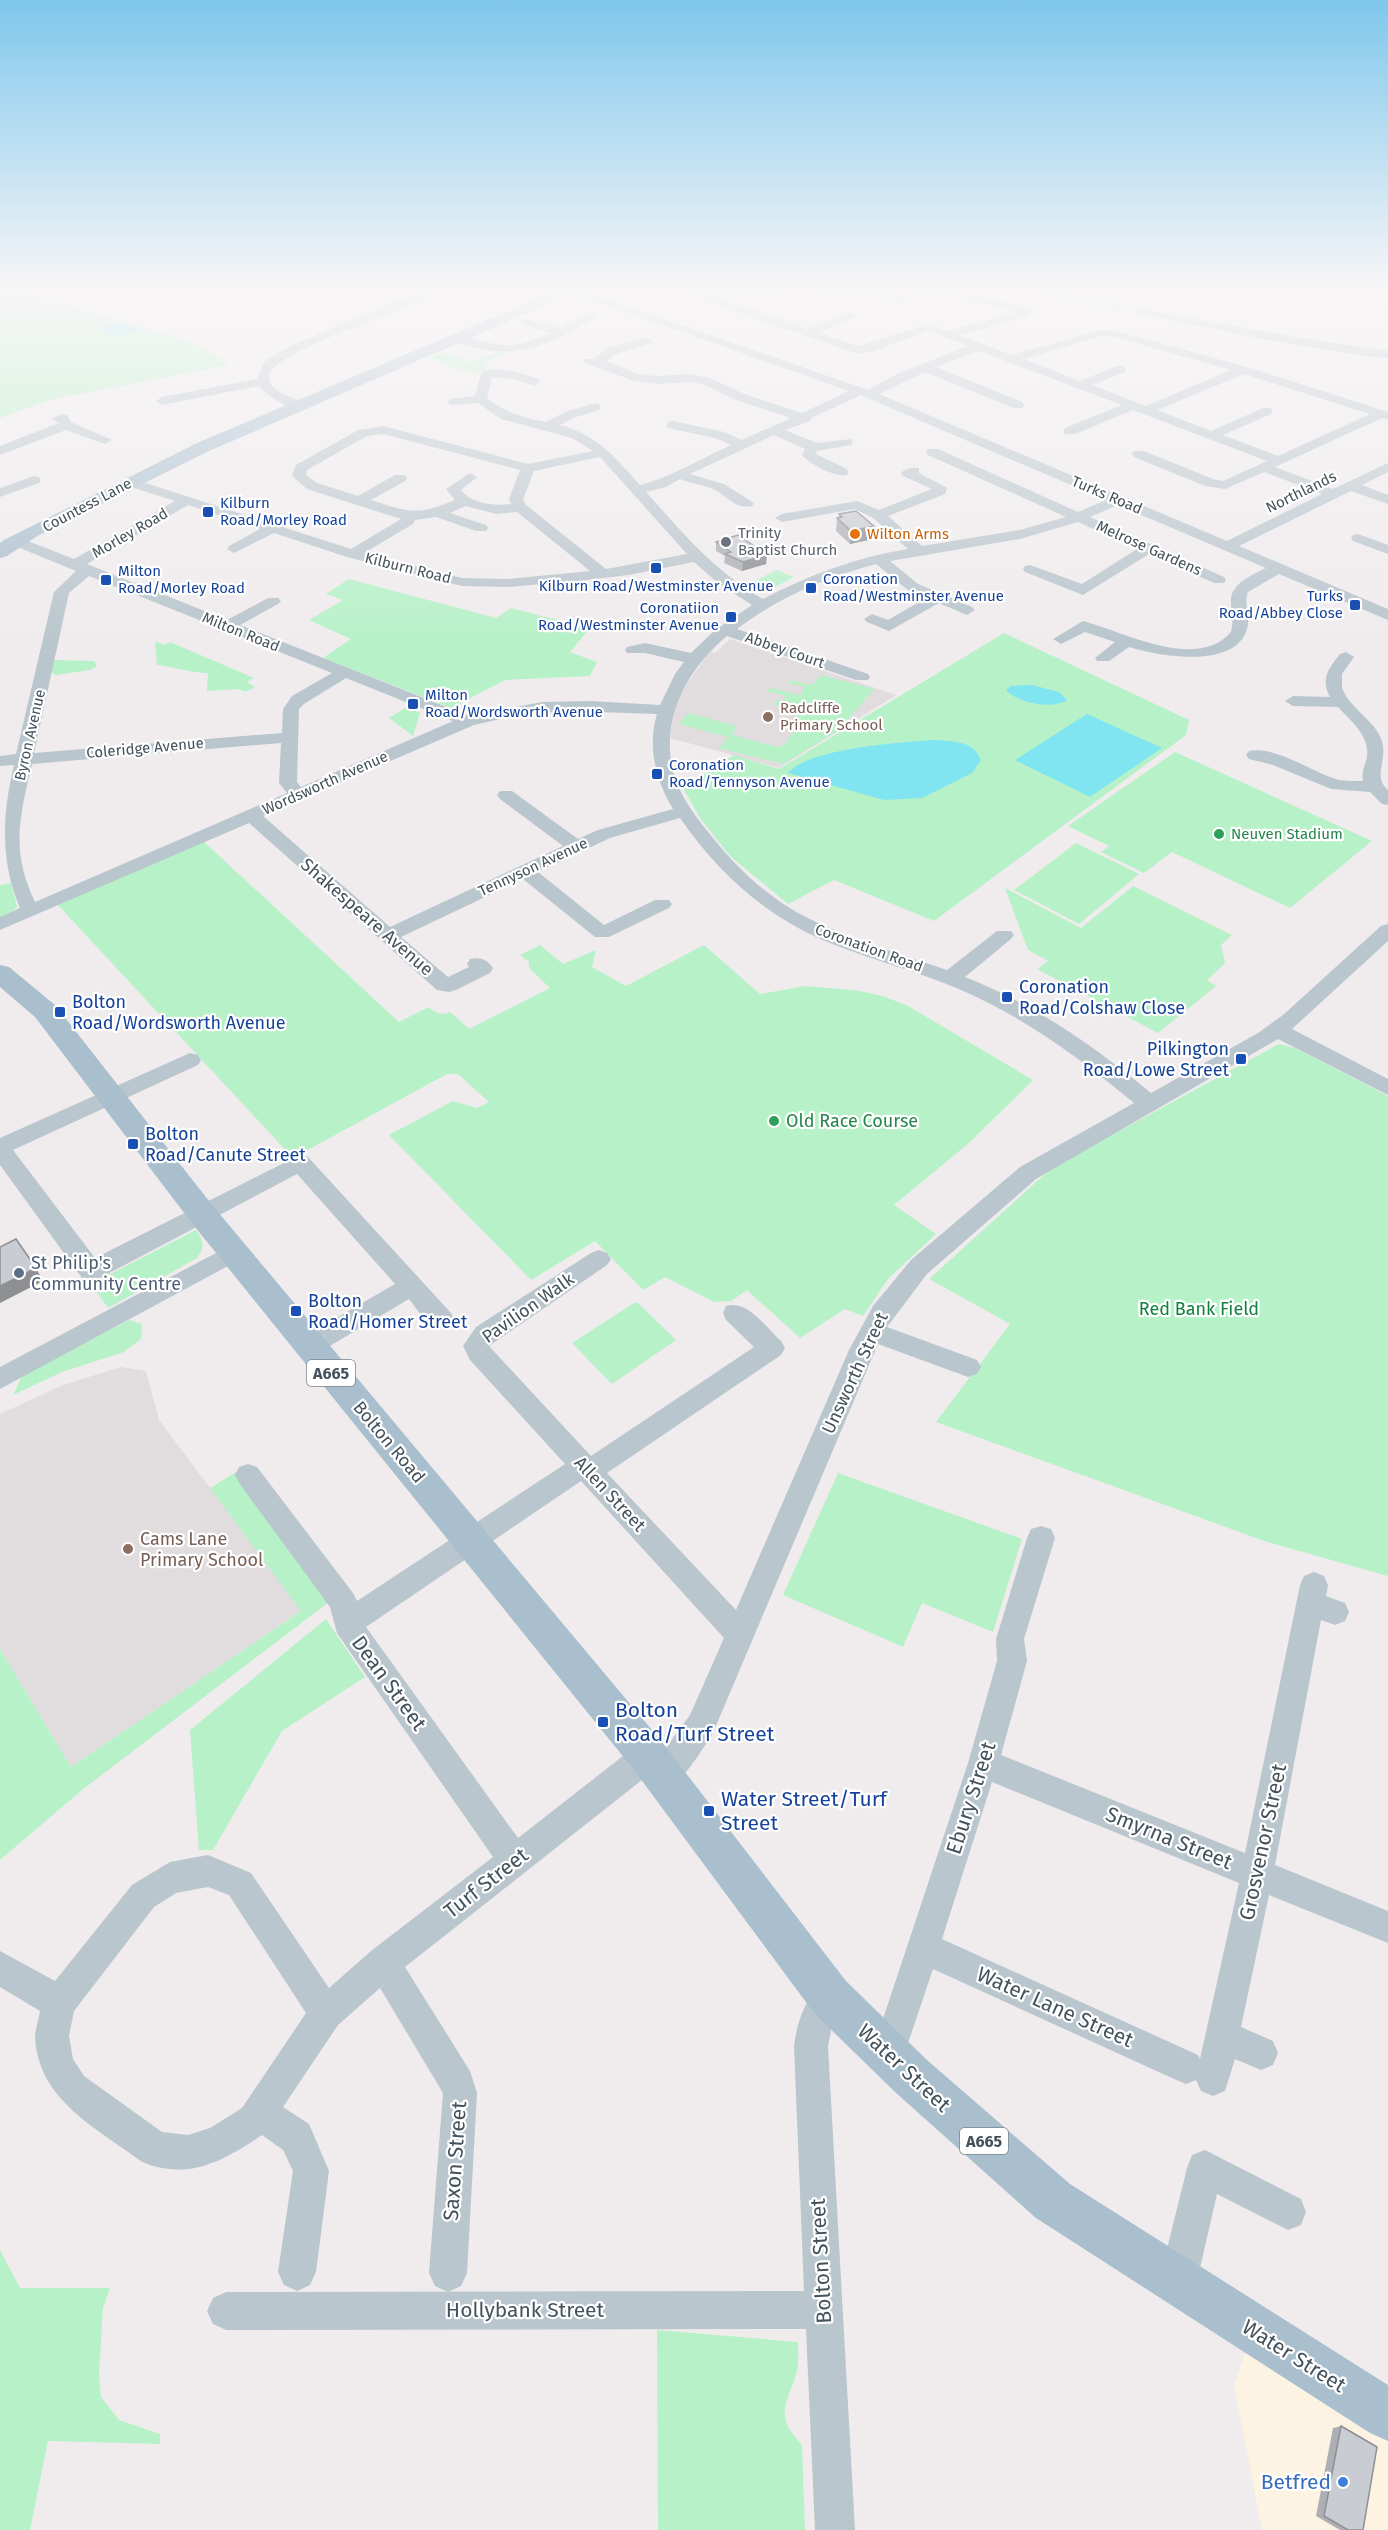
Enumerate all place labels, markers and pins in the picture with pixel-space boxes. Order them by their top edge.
place label: Kilburn Road/Morley Road [220,494,347,529]
marker: Kilburn Road/Morley Road [201,505,215,519]
place label: Trinity Baptist Church [738,524,837,559]
place label: Wilton Arms [867,525,949,543]
marker: Wilton Arms [848,527,862,541]
marker: Trinity Baptist Church [719,535,733,549]
marker: Kilburn Road/Westminster Avenue [649,561,663,575]
place label: Milton Road/Morley Road [118,562,245,597]
place label: Coronation Road/Westminster Avenue [823,570,1004,605]
marker: Milton Road/Morley Road [99,573,113,587]
place label: Kilburn Road/Westminster Avenue [539,577,773,595]
marker: Coronation Road/Westminster Avenue [804,581,818,595]
place label: Turks Road/Abbey Close [1219,587,1343,622]
marker: Turks Road/Abbey Close [1348,598,1362,612]
place label: Coronatiion Road/Westminster Avenue [538,599,719,634]
marker: Coronatiion Road/Westminster Avenue [724,610,738,624]
place label: Milton Road/Wordsworth Avenue [425,686,603,721]
marker: Milton Road/Wordsworth Avenue [406,697,420,711]
place label: Radcliffe Primary School [780,699,883,734]
marker: Radcliffe Primary School [761,710,775,724]
place label: Coronation Road/Tennyson Avenue [669,756,830,791]
marker: Coronation Road/Tennyson Avenue [650,767,664,781]
place label: Neuven Stadium [1231,825,1343,843]
marker: Neuven Stadium [1212,827,1226,841]
place label: Coronation Road/Colshaw Close [1019,976,1185,1019]
marker: Coronation Road/Colshaw Close [1000,990,1014,1004]
place label: Bolton Road/Wordsworth Avenue [72,991,285,1034]
marker: Bolton Road/Wordsworth Avenue [53,1005,67,1019]
place label: Pilkington Road/Lowe Street [1083,1038,1229,1081]
marker: Pilkington Road/Lowe Street [1234,1052,1248,1066]
place label: Old Race Course [786,1110,918,1132]
marker: Old Race Course [767,1114,781,1128]
place label: Bolton Road/Canute Street [145,1123,306,1166]
marker: Bolton Road/Canute Street [126,1137,140,1151]
place label: St Philip's Community Centre [31,1252,181,1295]
marker: St Philip's Community Centre [12,1266,26,1280]
place label: Bolton Road/Homer Street [308,1290,468,1333]
marker: Bolton Road/Homer Street [289,1304,303,1318]
place label: Cams Lane Primary School [140,1528,263,1571]
marker: Cams Lane Primary School [121,1542,135,1556]
place label: Bolton Road/Turf Street [615,1697,775,1747]
marker: Bolton Road/Turf Street [596,1715,610,1729]
place label: Water Street/Turf Street [721,1786,889,1836]
marker: Water Street/Turf Street [702,1804,716,1818]
place label: Betfred [1261,2469,1331,2495]
marker: Betfred [1336,2475,1350,2489]

